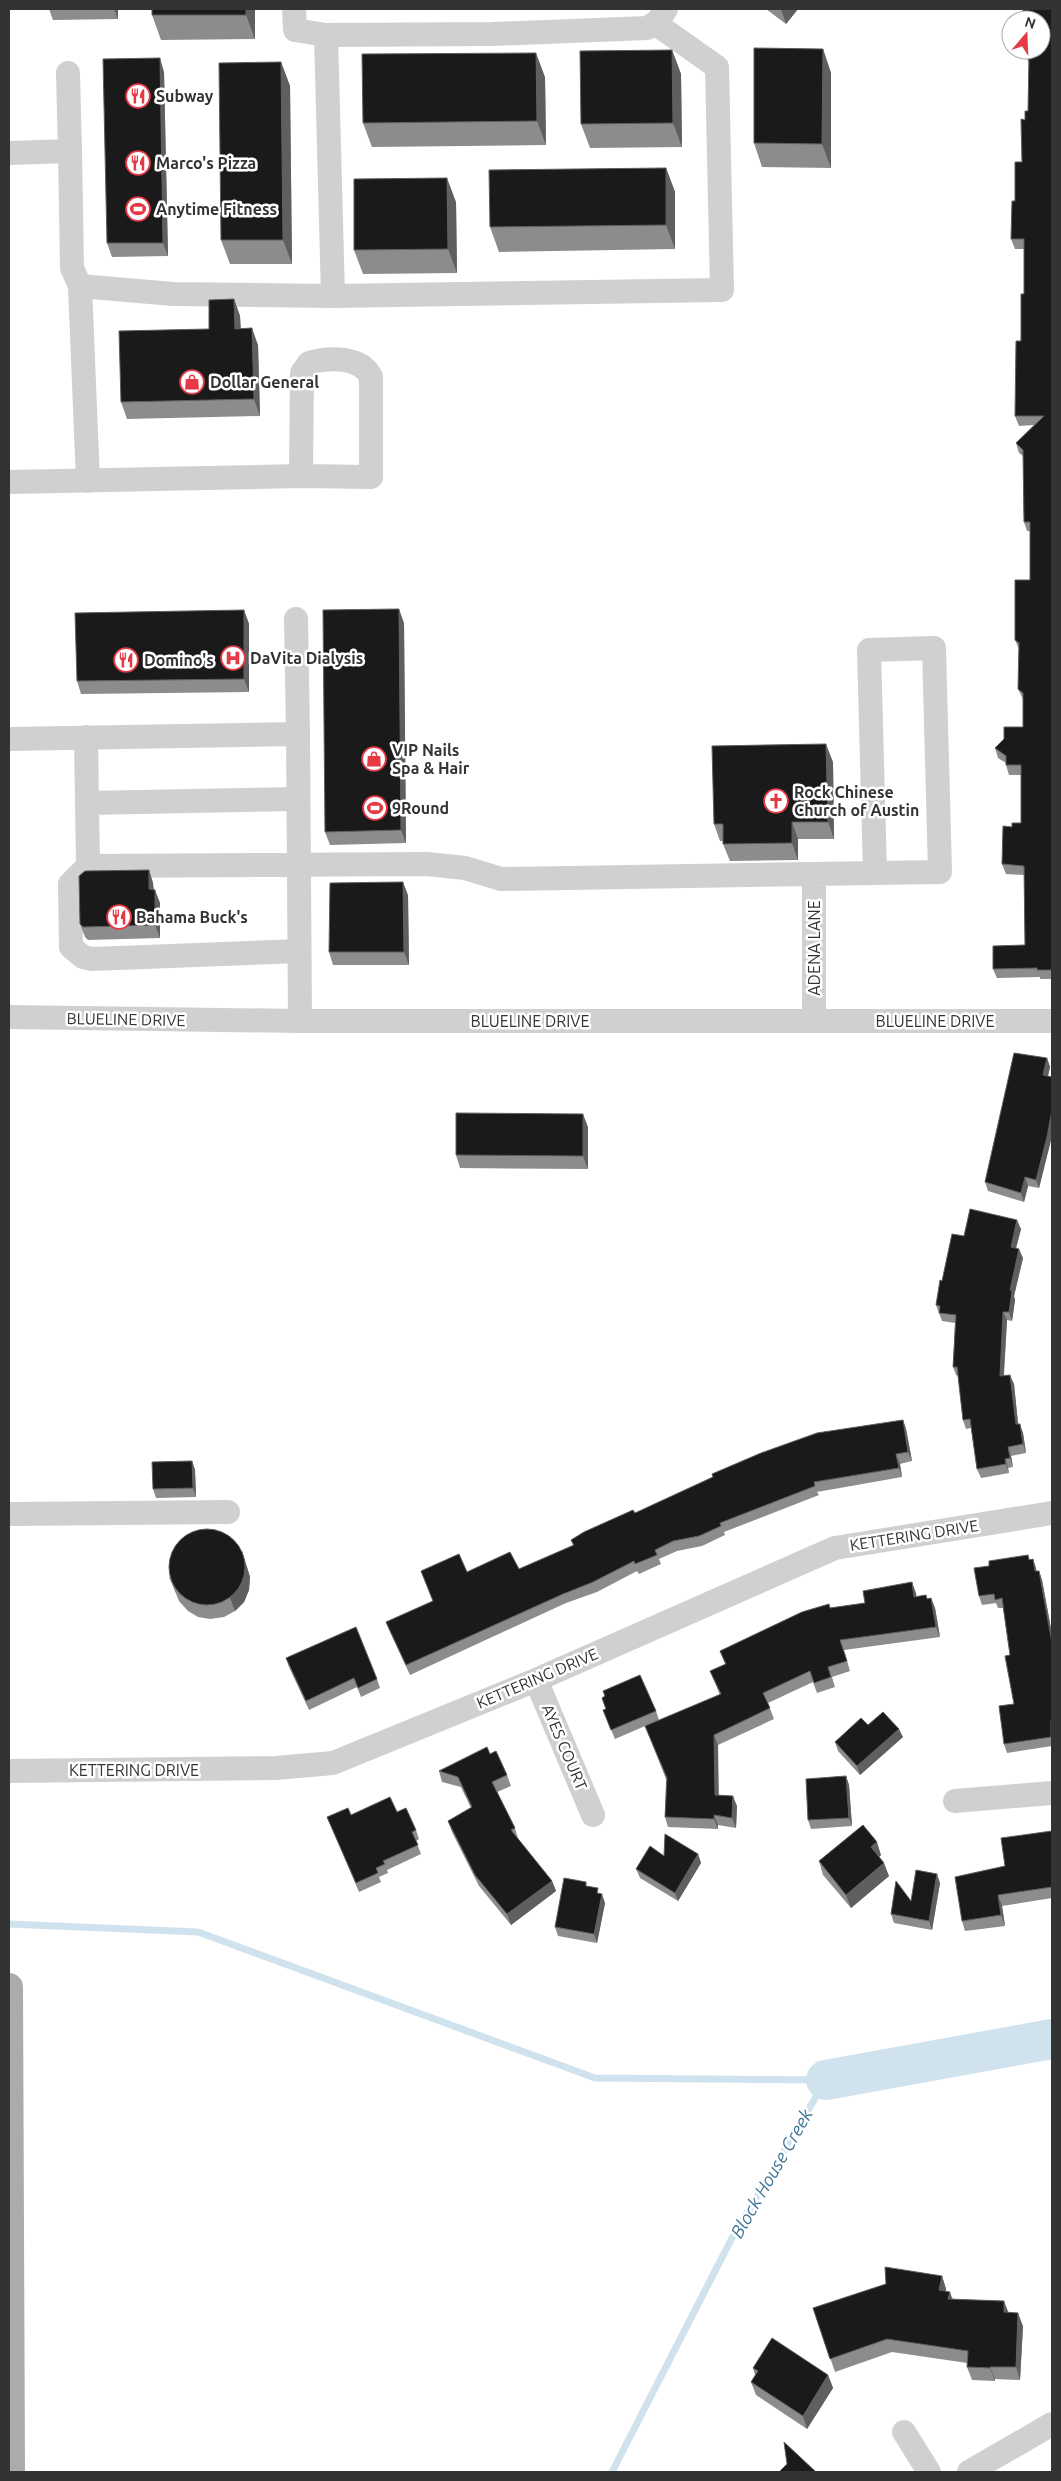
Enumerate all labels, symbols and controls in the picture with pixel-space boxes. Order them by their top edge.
north arrow [1001,10,1051,60]
text: N [1023,13,1038,32]
restaurant icon: Subway [125,83,151,109]
place label: Subway [156,87,214,105]
restaurant icon: Marco's Pizza [125,150,151,176]
place label: Marco's Pizza [156,154,256,172]
sports icon: Anytime Fitness [125,196,151,222]
place label: Anytime Fitness [156,200,277,218]
shop icon: Dollar General [179,369,205,395]
place label: Dollar General [210,373,319,391]
hospital icon: DaVita Dialysis [220,645,246,671]
restaurant icon: Domino's [113,647,139,673]
place label: DaVita Dialysis [250,649,363,667]
place label: Domino's [144,651,214,669]
place label: VIP Nails Spa & Hair [392,741,470,777]
shop icon: VIP Nails Spa & Hair [361,746,387,772]
place label: Rock Chinese Church of Austin [794,783,919,819]
church icon: Rock Chinese Church of Austin [763,788,789,814]
sports icon: 9Round [362,795,388,821]
place label: 9Round [392,799,449,817]
street label: ADENA LANE [805,900,823,996]
restaurant icon: Bahama Buck's [106,904,132,930]
place label: Bahama Buck's [136,908,248,926]
street label: BLUELINE DRIVE [66,1009,186,1029]
street label: BLUELINE DRIVE [471,1012,589,1030]
street label: BLUELINE DRIVE [876,1012,994,1030]
street label: KETTERING DRIVE [848,1516,980,1554]
street label: KETTERING DRIVE [474,1644,600,1712]
street label: AYES COURT [539,1701,591,1793]
street label: KETTERING DRIVE [69,1761,199,1779]
water label: Block House Creek [726,2104,816,2241]

